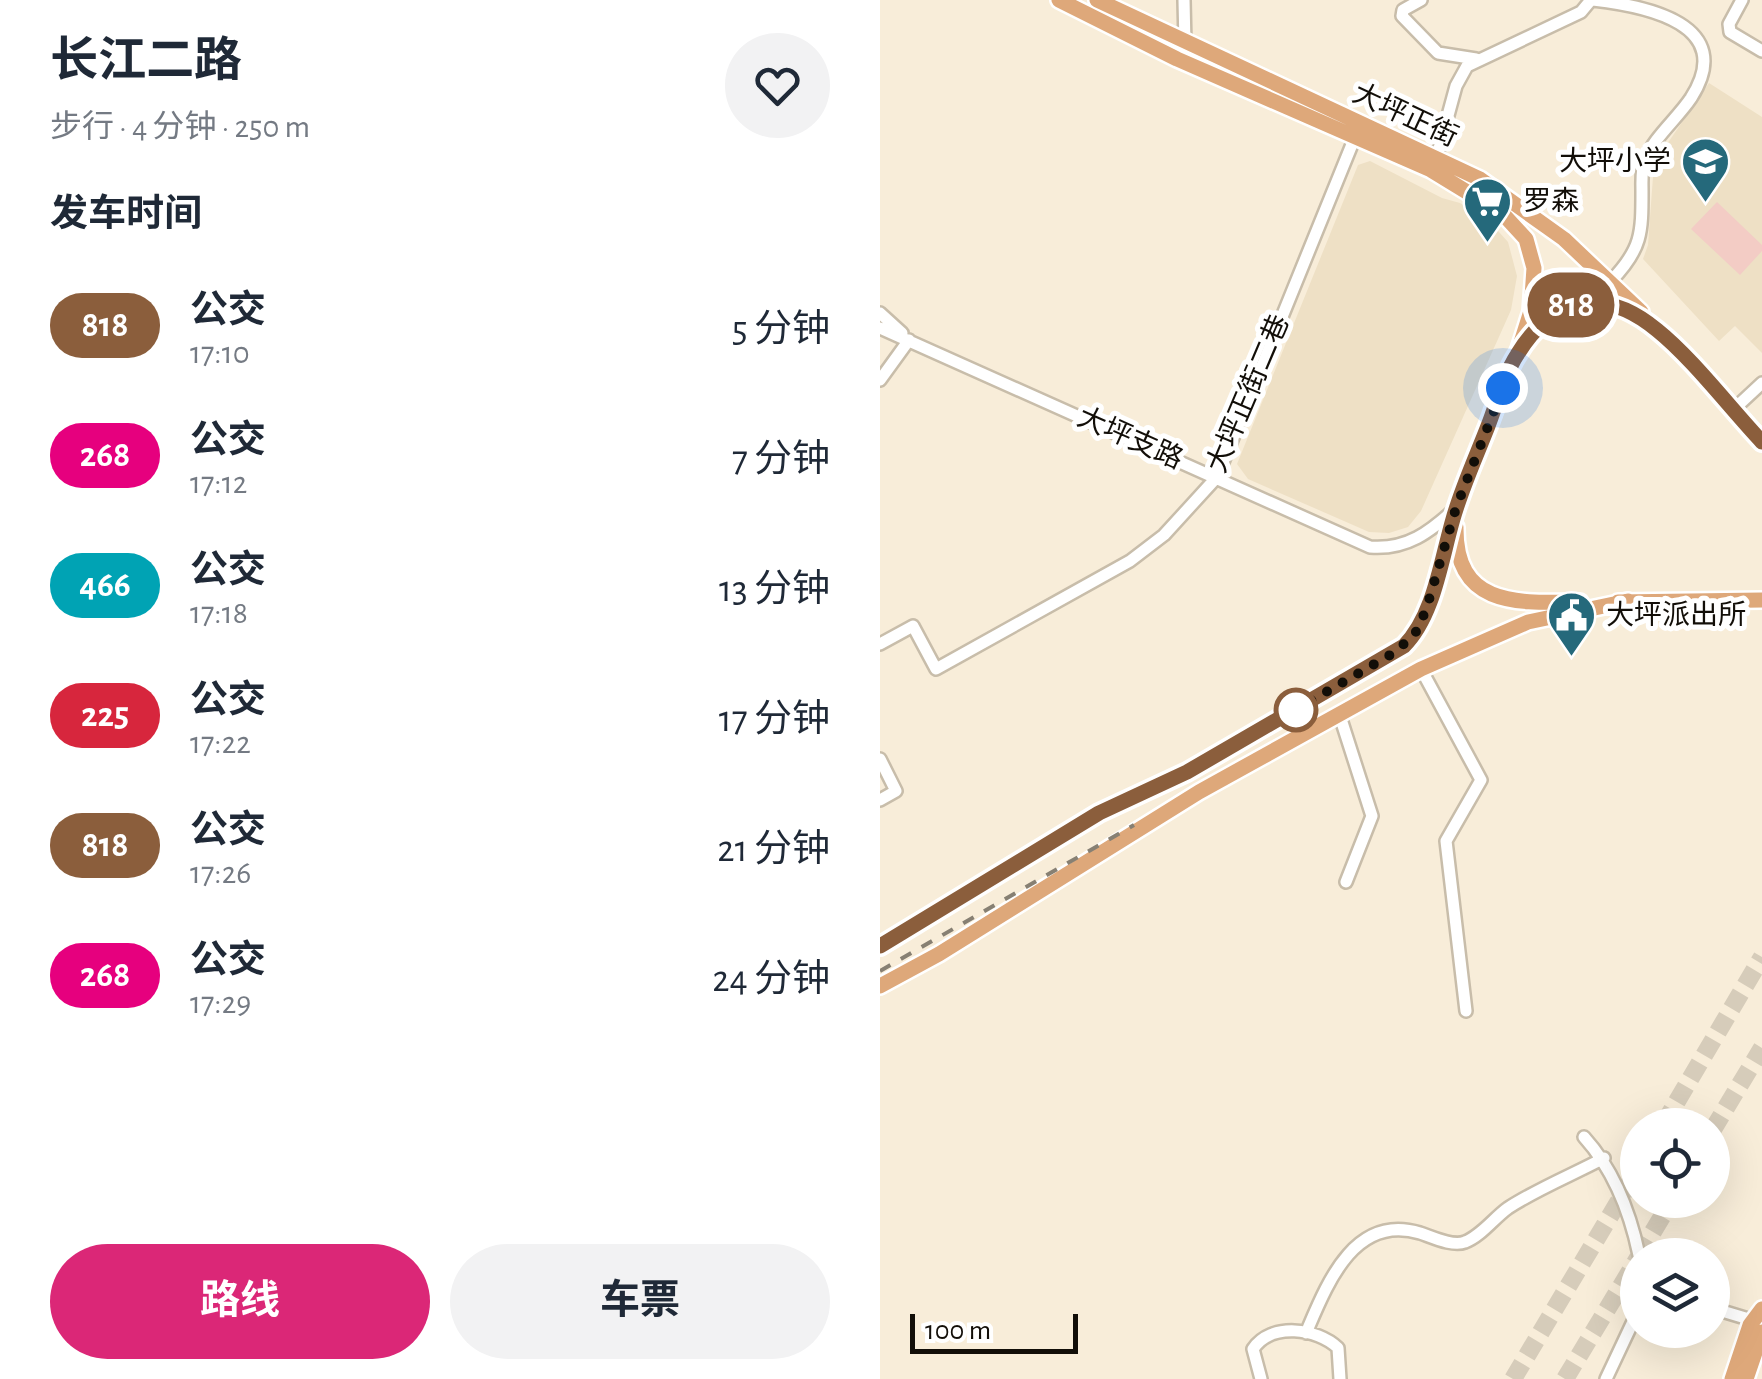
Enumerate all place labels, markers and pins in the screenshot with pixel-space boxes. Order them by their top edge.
school or university icon: 大坪小学 [1680,136,1732,204]
place label: 大坪小学 [1559,146,1671,176]
supermarket icon: 罗森 [1462,176,1514,244]
place label: 罗森 [1523,186,1579,216]
public building icon: 大坪派出所 [1545,590,1597,658]
place label: 大坪派出所 [1606,600,1746,630]
unlabelled marker [1275,689,1317,731]

